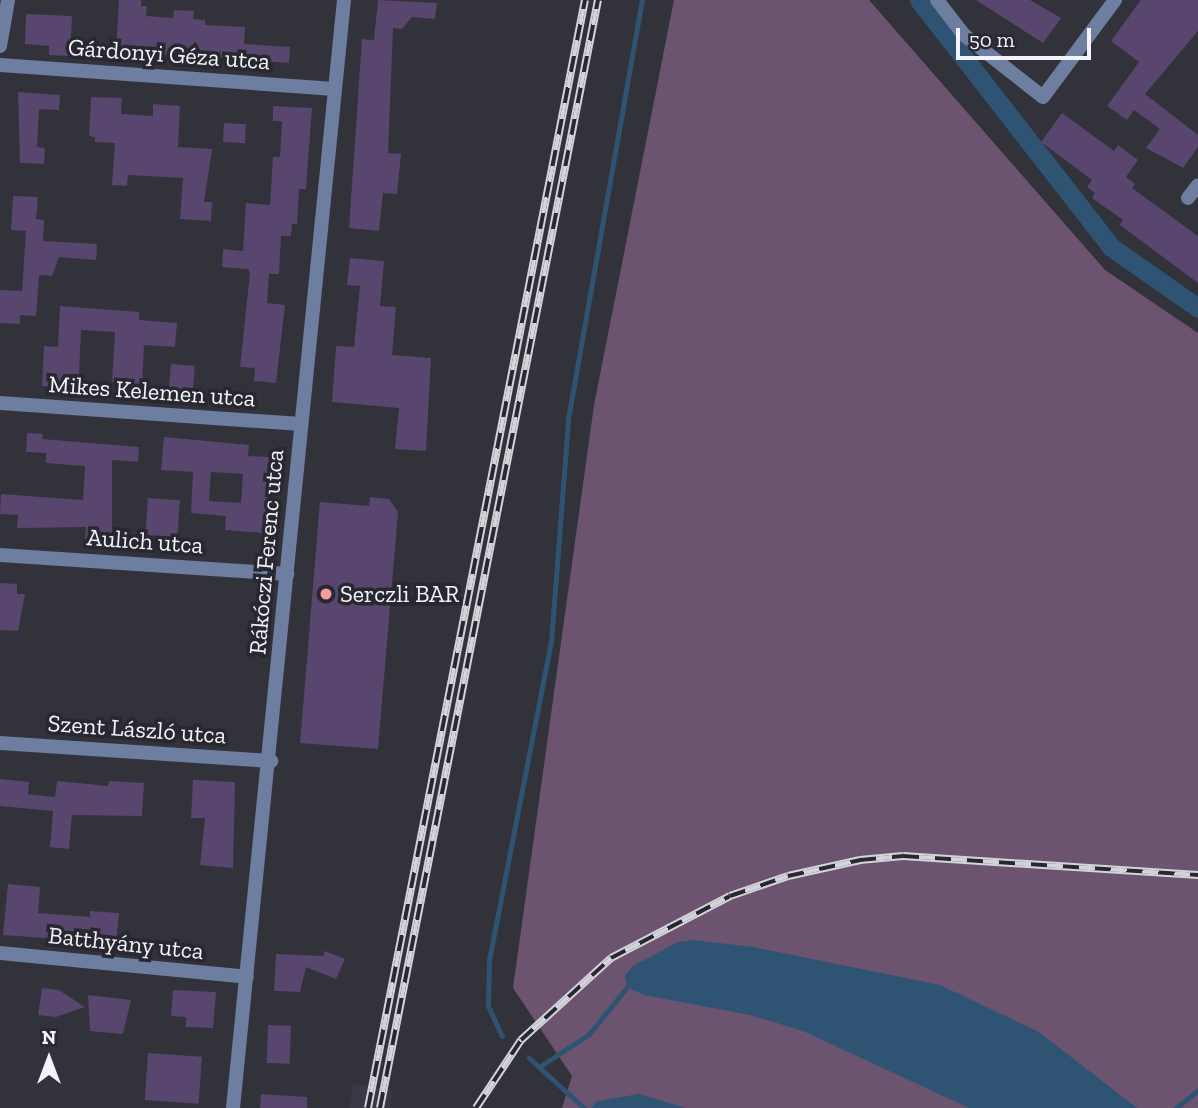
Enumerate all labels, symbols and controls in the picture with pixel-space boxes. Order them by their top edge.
scale bar [960,14,1095,58]
text: 50 m [969,27,1015,52]
street label: Gárdonyi Géza utca [67,33,271,75]
street label: Mikes Kelemen utca [48,369,256,413]
street label: Rákóczi Ferenc utca [243,448,289,656]
street label: Aulich utca [86,523,204,559]
place label: Serczli BAR [340,580,459,608]
marker: Serczli BAR [318,586,334,602]
street label: Szent László utca [47,708,227,750]
street label: Batthyány utca [47,920,205,966]
north arrow [14,1024,84,1094]
text: N [42,1026,56,1049]

